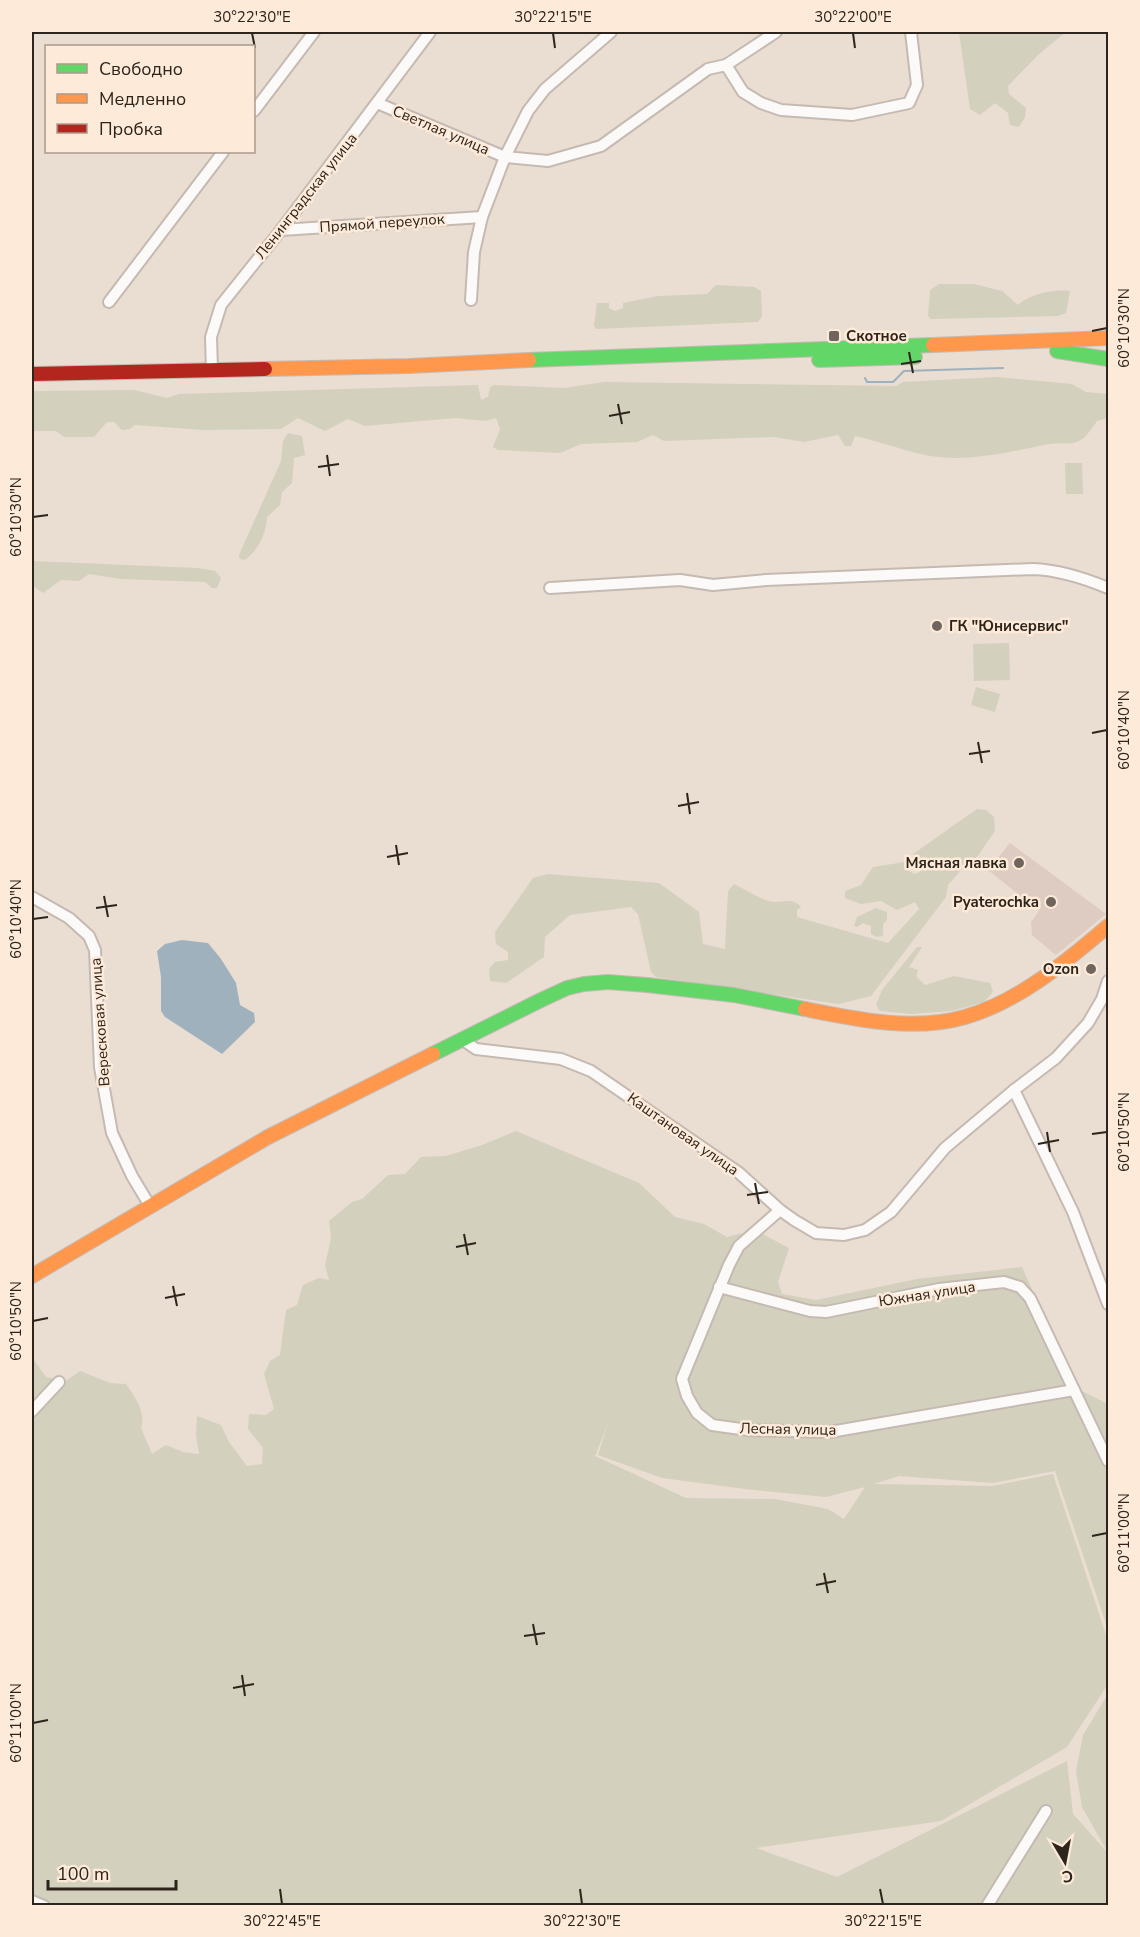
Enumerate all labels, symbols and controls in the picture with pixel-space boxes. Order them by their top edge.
text: 30°22'30"E [213,7,291,27]
text: 30°22'15"E [514,7,592,27]
text: 30°22'00"E [814,7,892,27]
legend [45,45,255,153]
text: Свободно [99,57,183,81]
text: Медленно [99,87,186,111]
street label: Светлая улица [389,101,493,159]
text: Пробка [99,117,163,141]
street label: Ленинградская улица [250,129,362,263]
street label: Прямой переулок [319,209,445,237]
text: 60°10'30"N [1114,288,1134,368]
place label: Скотное [846,326,907,346]
marker: Скотное [827,329,841,343]
text: 60°10'30"N [6,477,26,557]
place label: ГК "Юнисервис" [949,616,1069,636]
marker: ГК "Юнисервис" [930,619,944,633]
text: 60°10'40"N [1114,690,1134,770]
place label: Мясная лавка [906,853,1007,873]
marker: Мясная лавка [1012,856,1026,870]
text: 60°10'40"N [6,879,26,959]
place label: Pyaterochka [953,892,1039,912]
marker: Pyaterochka [1044,895,1058,909]
street label: Вересковая улица [86,957,114,1087]
place label: Ozon [1043,959,1079,979]
marker: Ozon [1084,962,1098,976]
street label: Каштановая улица [623,1088,743,1180]
text: 60°10'50"N [1114,1092,1134,1172]
street label: Южная улица [877,1276,977,1312]
text: 60°10'50"N [6,1281,26,1361]
street label: Лесная улица [739,1418,837,1440]
text: 60°11'00"N [1114,1493,1134,1573]
text: 60°11'00"N [6,1683,26,1763]
north arrow [1035,1832,1095,1892]
scale bar [48,1853,176,1891]
text: 100 m [57,1862,109,1886]
text: С [1060,1864,1075,1888]
text: 30°22'45"E [243,1911,321,1931]
text: 30°22'30"E [543,1911,621,1931]
text: 30°22'15"E [844,1911,922,1931]

